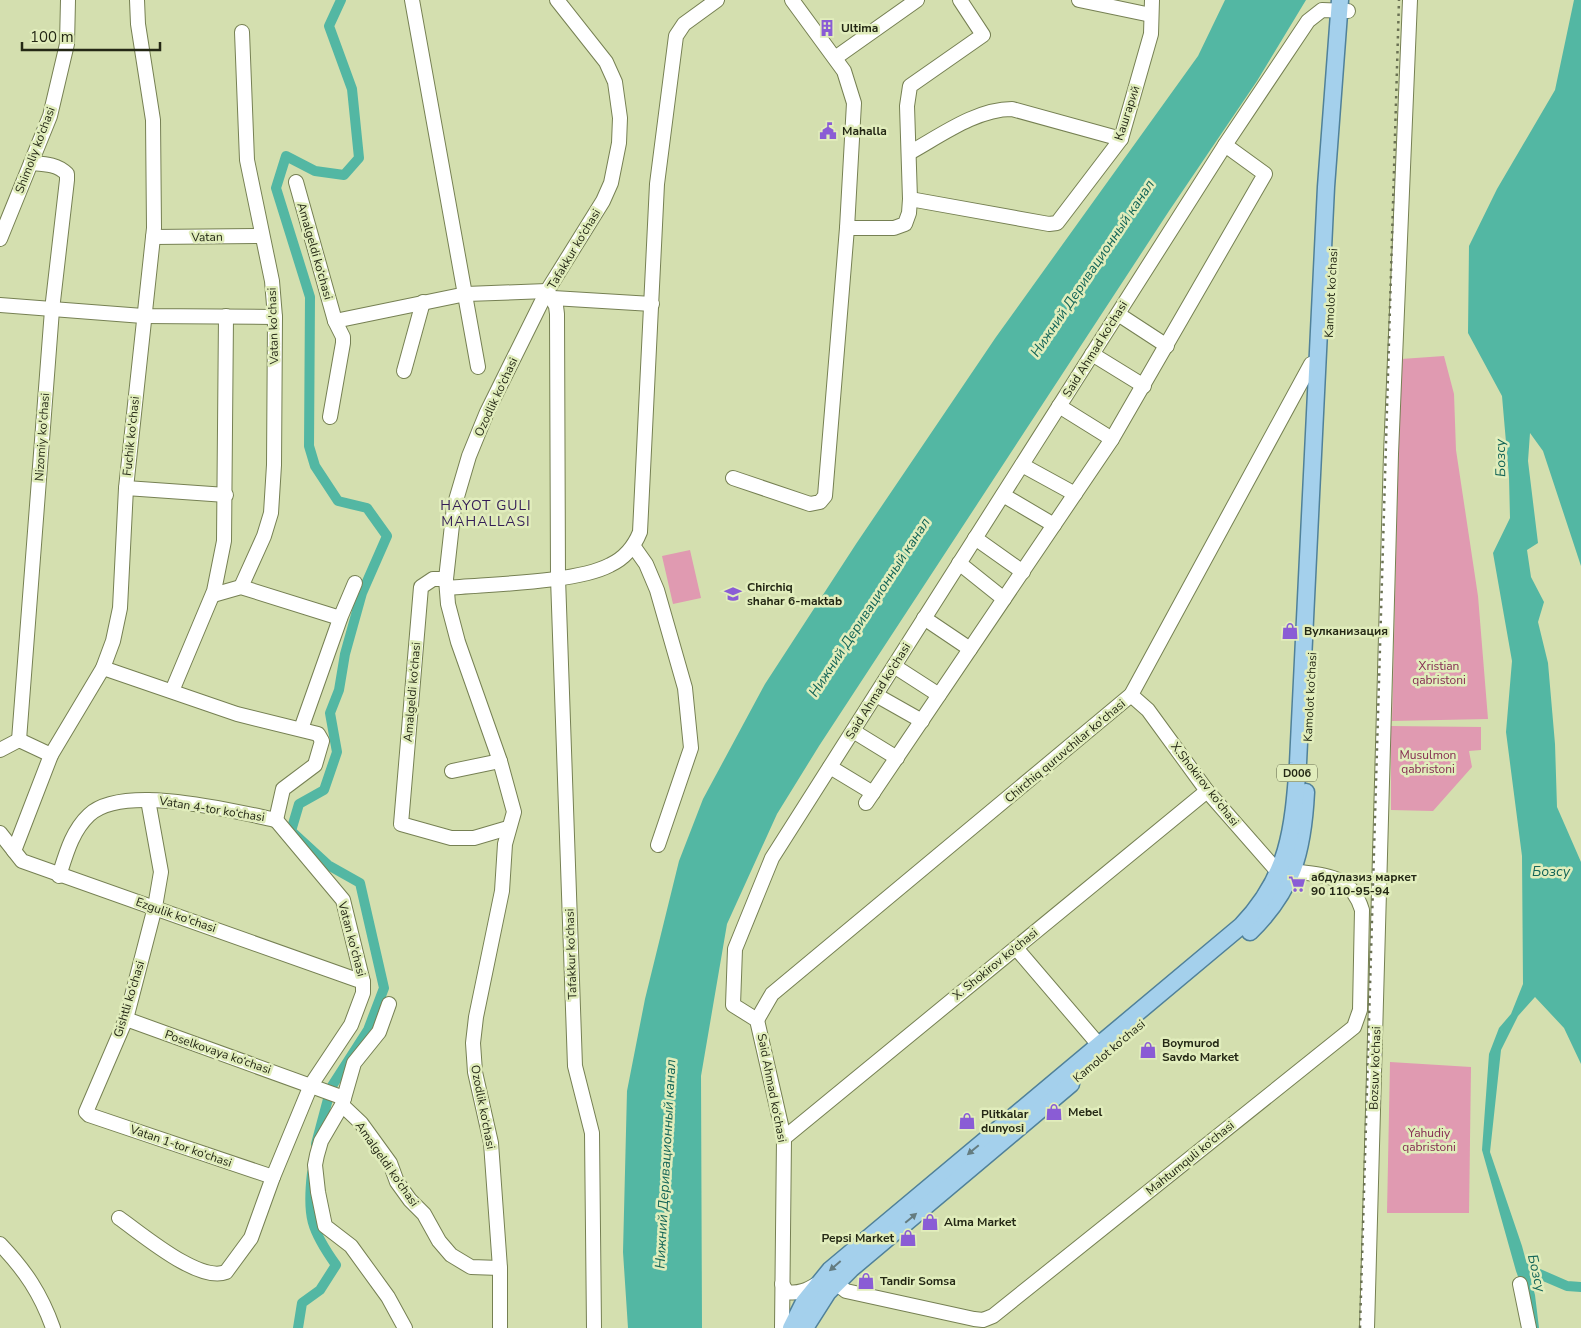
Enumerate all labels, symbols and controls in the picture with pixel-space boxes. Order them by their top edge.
building icon: Ultima [817,18,837,38]
scale bar [22,20,160,52]
place label: Ultima [841,20,878,36]
text: 100 m [30,27,74,47]
street label: Кашгарий [1111,84,1143,142]
street label: Shimoliy ko‘chasi [11,105,59,195]
public building icon: Mahalla [818,121,838,141]
place label: Mahalla [842,123,887,139]
water label: Нижний Деривационный канал [1026,176,1159,361]
street label: Amalgeldi ko‘chasi [293,201,337,301]
street label: Tafakkur ko‘chasi [544,206,604,292]
street label: Vatan [190,229,223,245]
street label: Kamolot ko‘chasi [1321,248,1341,338]
street label: Vatan ko'chasi [264,287,282,366]
street label: Said Ahmad ko‘chasi [1059,298,1131,400]
street label: Ozodlik ko‘chasi [471,355,521,439]
street label: Nizomiy ko'chasi [31,392,53,482]
street label: Fuchik ko'chasi [119,395,143,477]
water label: Бозсу [1491,438,1510,477]
district label: HAYOT GULI MAHALLASI [440,496,532,531]
water label: Нижний Деривационный канал [804,514,935,700]
place label: Chirchiq shahar 6-maktab [747,579,842,609]
school or university icon: Chirchiq shahar 6-maktab [723,584,743,604]
shop icon: Вулканизация [1280,621,1300,641]
place label: Вулканизация [1304,623,1388,639]
street label: Said Ahmad ko‘chasi [842,640,914,742]
street label: Amalgeldi ko‘chasi [400,641,424,743]
street label: Kamolot ko‘chasi [1300,652,1320,742]
park label: Xristian qabristoni [1412,658,1466,688]
street label: Chirchiq quruvchilar ko'chasi [1001,696,1129,806]
street label: X.Shokirov ko‘chasi [1167,739,1243,829]
park label: Musulmon qabristoni [1400,747,1456,777]
road number: D006 [1277,764,1317,781]
street label: Vatan 4-tor ko‘chasi [157,793,266,825]
water label: Бозсу [1532,862,1571,881]
place label: абдулазиз маркет 90 110-95-94 [1311,869,1417,899]
supermarket icon: абдулазиз маркет 90 110-95-94 [1287,874,1307,894]
street label: Ezgulik ko'chasi [134,894,218,936]
street label: Vatan ko'chasi [334,899,370,978]
street label: Tafakkur ko‘chasi [561,908,581,1000]
street label: X. Shokirov ko‘chasi [949,925,1041,1003]
street label: Gishtli ko‘chasi [110,959,148,1039]
street label: Kamolot ko‘chasi [1069,1016,1149,1086]
street label: Poselkovaya ko‘chasi [163,1026,273,1078]
street label: Bozsuv ko‘chasi [1366,1026,1384,1110]
street label: Said Ahmad ko‘chasi [754,1032,790,1144]
place label: Boymurod Savdo Market [1162,1035,1239,1065]
shop icon: Boymurod Savdo Market [1138,1040,1158,1060]
water label: Нижний Деривационный канал [651,1059,680,1269]
street label: Ozodlik ko‘chasi [467,1064,499,1150]
shop icon: Mebel [1044,1102,1064,1122]
place label: Mebel [1068,1104,1103,1120]
place label: Plitkalar dunyosi [981,1106,1029,1136]
shop icon: Plitkalar dunyosi [957,1111,977,1131]
street label: Mahtumquli ko‘chasi [1142,1117,1238,1199]
street label: Amalgeldi ko‘chasi [352,1118,422,1210]
street label: Vatan 1-tor ko‘chasi [127,1121,234,1171]
park label: Yahudiy qabristoni [1402,1125,1456,1155]
one-way arrow [967,1145,980,1156]
shop icon: Alma Market [920,1212,940,1232]
one-way arrow [904,1213,917,1224]
place label: Alma Market [944,1214,1017,1230]
shop icon: Pepsi Market [898,1228,918,1248]
place label: Pepsi Market [822,1230,894,1246]
water label: Бозсу [1523,1252,1550,1294]
one-way arrow [829,1260,842,1271]
shop icon: Tandir Somsa [856,1271,876,1291]
place label: Tandir Somsa [880,1273,956,1289]

